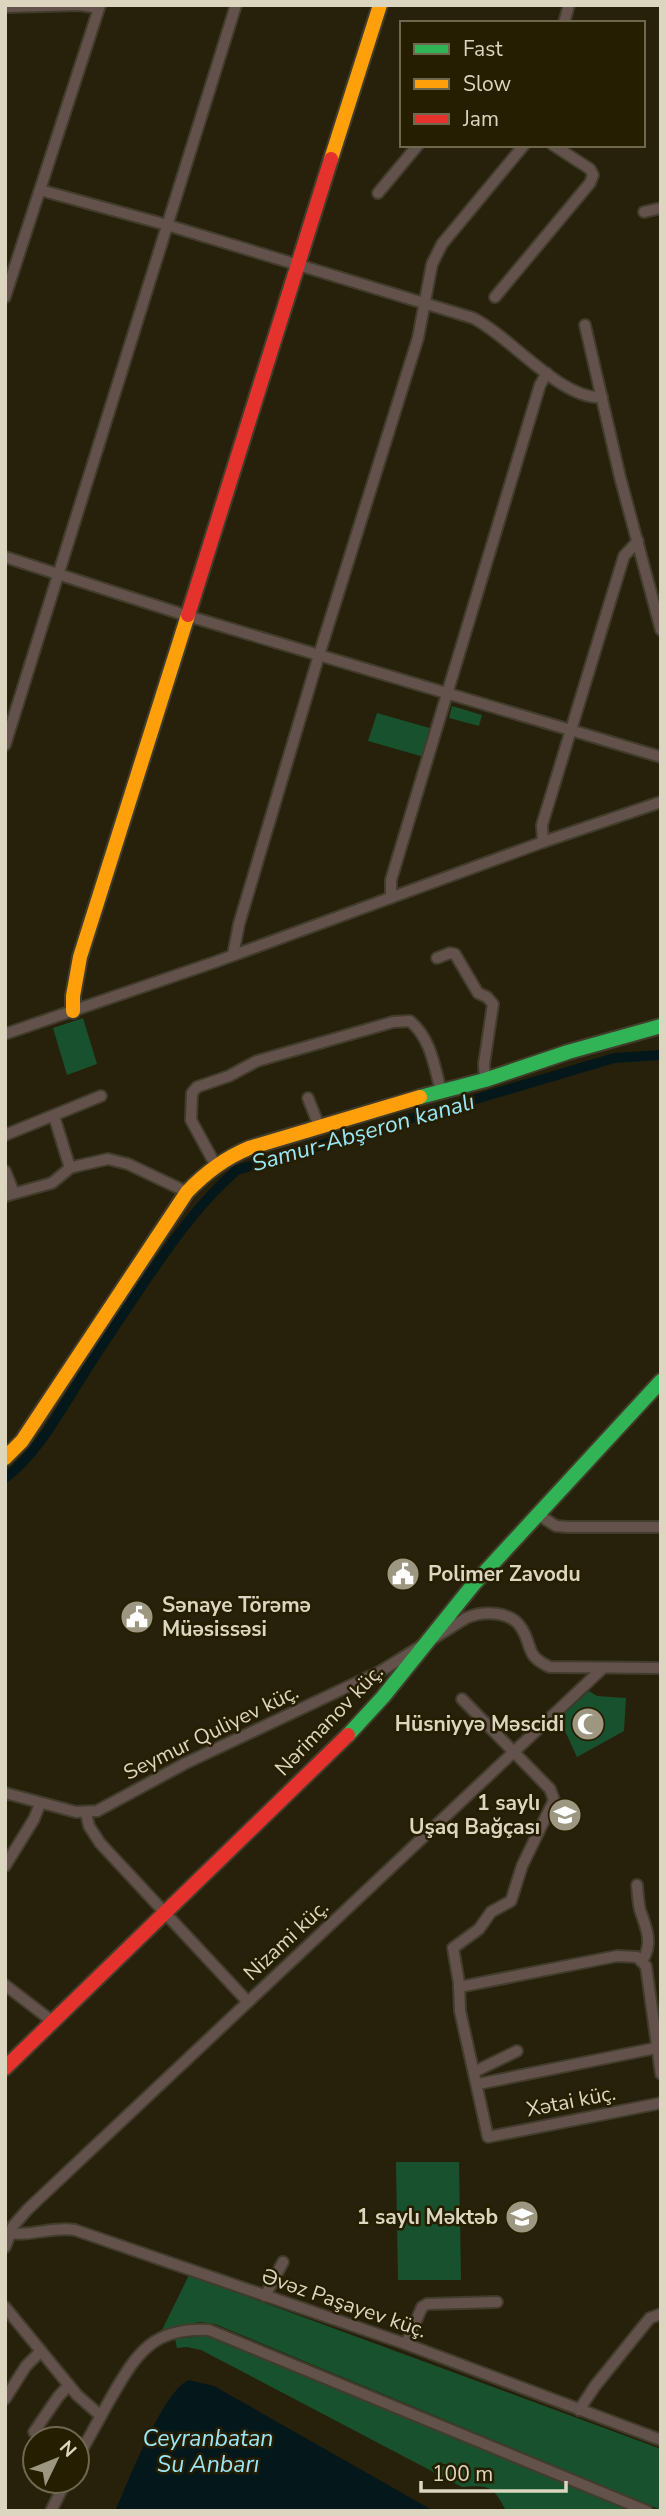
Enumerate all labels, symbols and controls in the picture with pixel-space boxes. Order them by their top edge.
legend [400,21,645,147]
text: Fast [463,35,503,63]
text: Slow [463,70,512,98]
text: Jam [462,105,499,133]
water label: Samur-Abşeron kanalı [248,1086,478,1179]
public building icon: Polimer Zavodu [384,1555,422,1593]
place label: Polimer Zavodu [428,1560,581,1588]
place label: Sənaye Törəmə Müəsissəsi [162,1591,311,1643]
public building icon: Sənaye Törəmə Müəsissəsi [118,1598,156,1636]
street label: Nərimanov küç. [269,1658,389,1782]
street label: Seymur Quliyev küç. [119,1677,303,1787]
mosque icon: Hüsniyyə Məscidi [569,1705,607,1743]
place label: Hüsniyyə Məscidi [395,1710,564,1738]
place label: 1 saylı Uşaq Bağçası [409,1789,540,1841]
school or university icon: 1 saylı Uşaq Bağçası [546,1796,584,1834]
street label: Nizami küç. [238,1893,334,1987]
street label: Xətai küç. [524,2079,618,2123]
school or university icon: 1 saylı Məktəb [503,2198,541,2236]
place label: 1 saylı Məktəb [357,2203,498,2231]
street label: Əvəz Paşayev küç. [258,2262,430,2344]
water label: Ceyranbatan Su Anbarı [143,2423,273,2480]
north arrow [21,2425,91,2495]
text: N [53,2435,82,2463]
scale bar [421,2450,566,2494]
text: 100 m [432,2460,493,2488]

